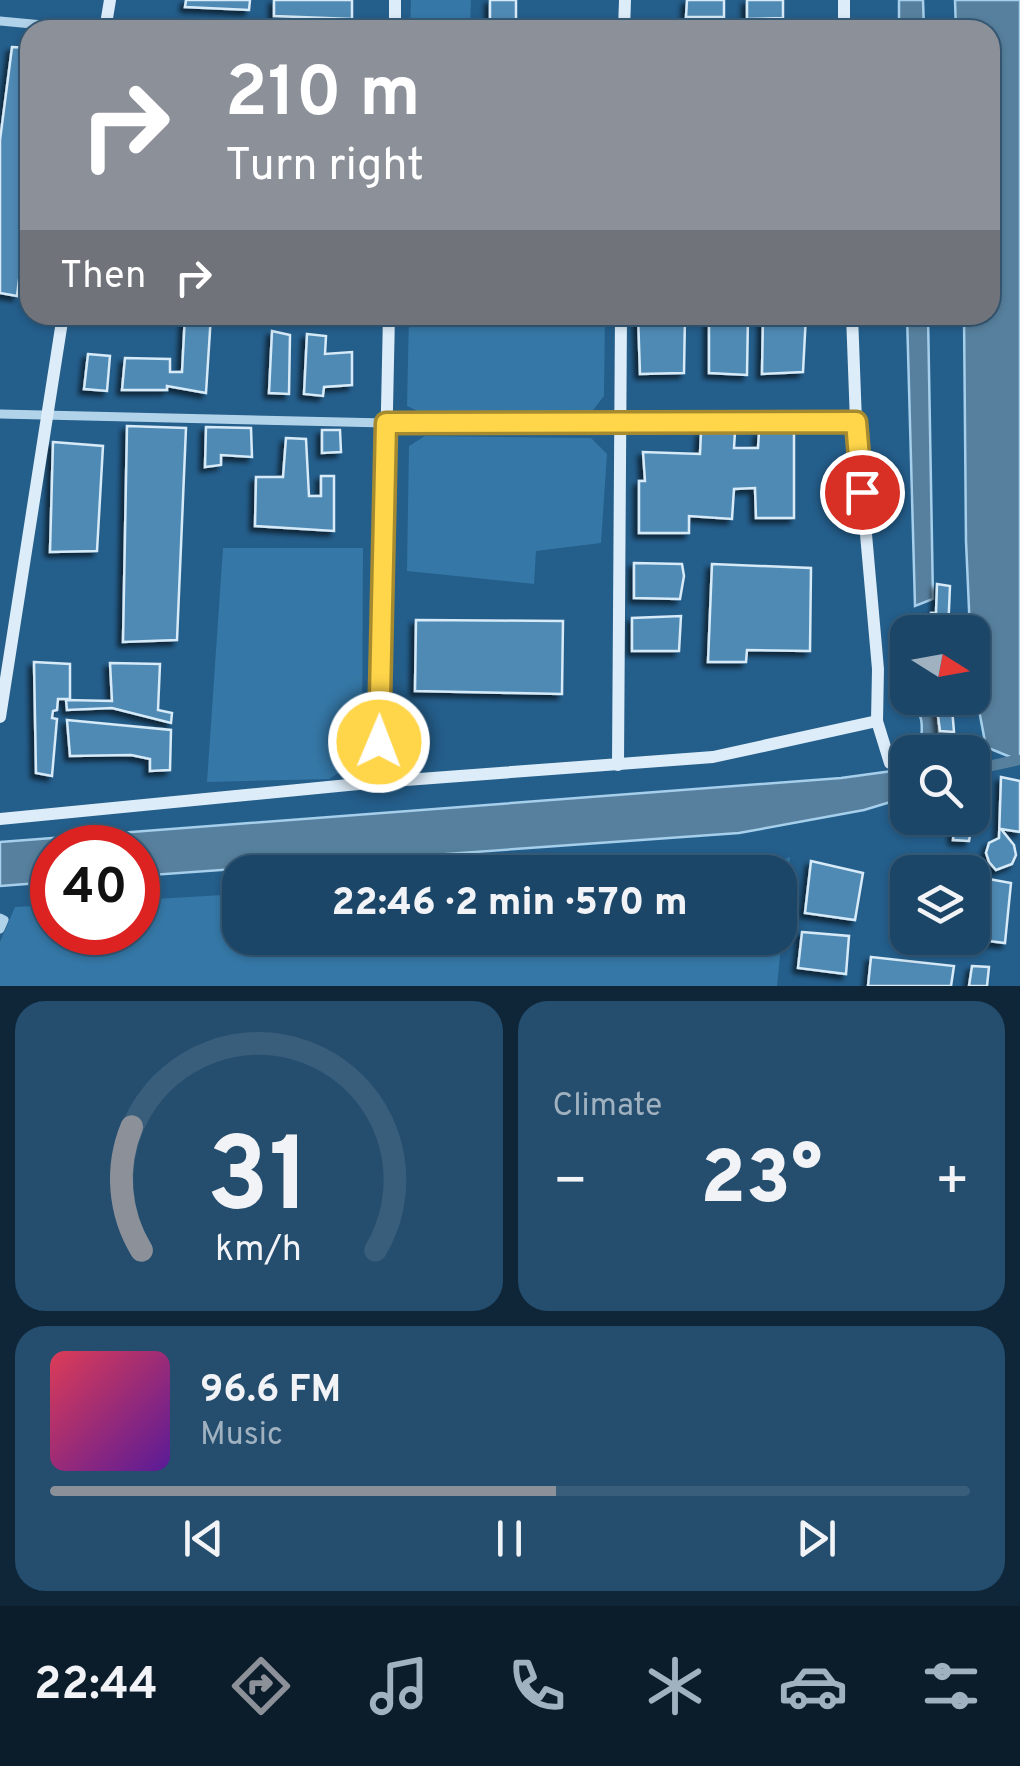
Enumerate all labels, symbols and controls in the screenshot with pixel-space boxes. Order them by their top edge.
text: 210 m [225,52,421,141]
icon: right [60,60,190,190]
text: Turn right [225,139,424,196]
icon: right [166,250,221,305]
text: Then [60,253,146,302]
pin [820,450,905,535]
icon: arrive [835,465,890,520]
north arrow [890,615,990,715]
map controls [890,615,990,955]
position arrow [327,690,431,794]
button: search [890,735,990,835]
speed limit sign: 40 [30,825,160,955]
button: layers [890,855,990,955]
text: 22:46 · 2 min · 570 m [331,880,688,929]
text: Climate [553,1087,662,1127]
text: 31 [207,1116,311,1248]
text: 23° [700,1135,822,1230]
text: − [553,1149,588,1219]
text: + [935,1149,970,1219]
text: km/h [215,1228,302,1274]
text: 96.6 FM [200,1367,341,1416]
text: Music [200,1416,283,1456]
icon: previous [176,1511,231,1566]
icon: pause [482,1511,537,1566]
icon: next [789,1511,844,1566]
icon: directions [226,1651,296,1721]
icon: music [364,1651,434,1721]
icon: phone [502,1651,572,1721]
icon: climate [640,1651,710,1721]
icon: car [778,1651,848,1721]
icon: filters [916,1651,986,1721]
text: 22:44 [34,1658,158,1715]

